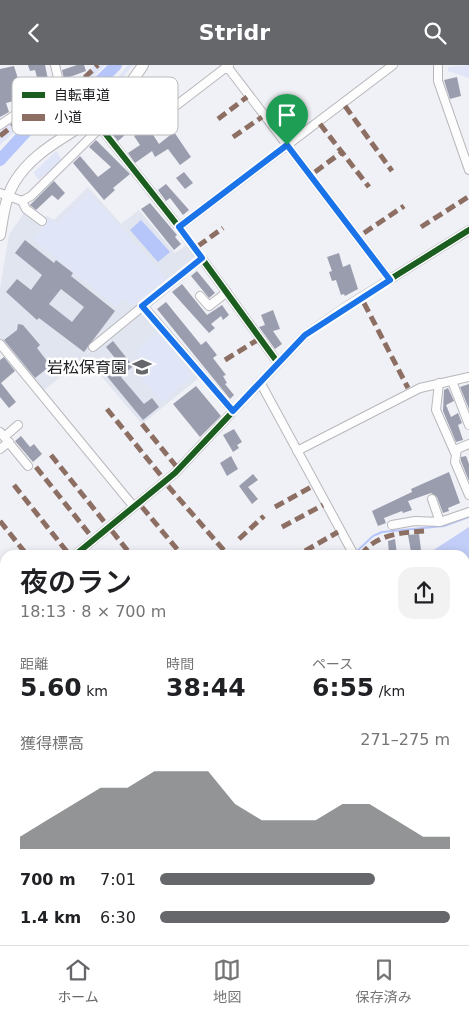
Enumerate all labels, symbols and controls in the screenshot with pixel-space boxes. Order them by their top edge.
icon: back [20,19,48,47]
icon: search [421,19,449,47]
text: Stridr [199,20,270,45]
legend [12,77,178,135]
text: 自転車道 [54,87,110,103]
pin [266,94,308,145]
icon: arrive [273,101,301,129]
text: 小道 [54,109,82,125]
school or university icon: 岩松保育園 [131,356,153,378]
place label: 岩松保育園 [47,358,127,377]
text: 夜のラン [20,566,132,599]
button: share [398,567,450,619]
text: 18:13 · 8 × 700 m [20,602,166,621]
text: 距離 [20,656,48,672]
text: 時間 [166,656,194,672]
text: ペース [312,656,353,672]
text: 5.60 [20,673,82,702]
text: 38:44 [166,673,246,702]
text: 6:55 [312,673,374,702]
text: km [82,683,108,699]
text: /km [374,683,405,699]
text: 271–275 m [360,730,450,749]
text: 獲得標高 [20,734,84,753]
text: 700 m [20,870,76,889]
text: 7:01 [100,870,136,889]
text: 1.4 km [20,908,81,927]
text: 6:30 [100,908,136,927]
tab: ホーム [57,956,99,1006]
tab: 地図 [213,956,241,1006]
tab: 保存済み [356,956,412,1006]

